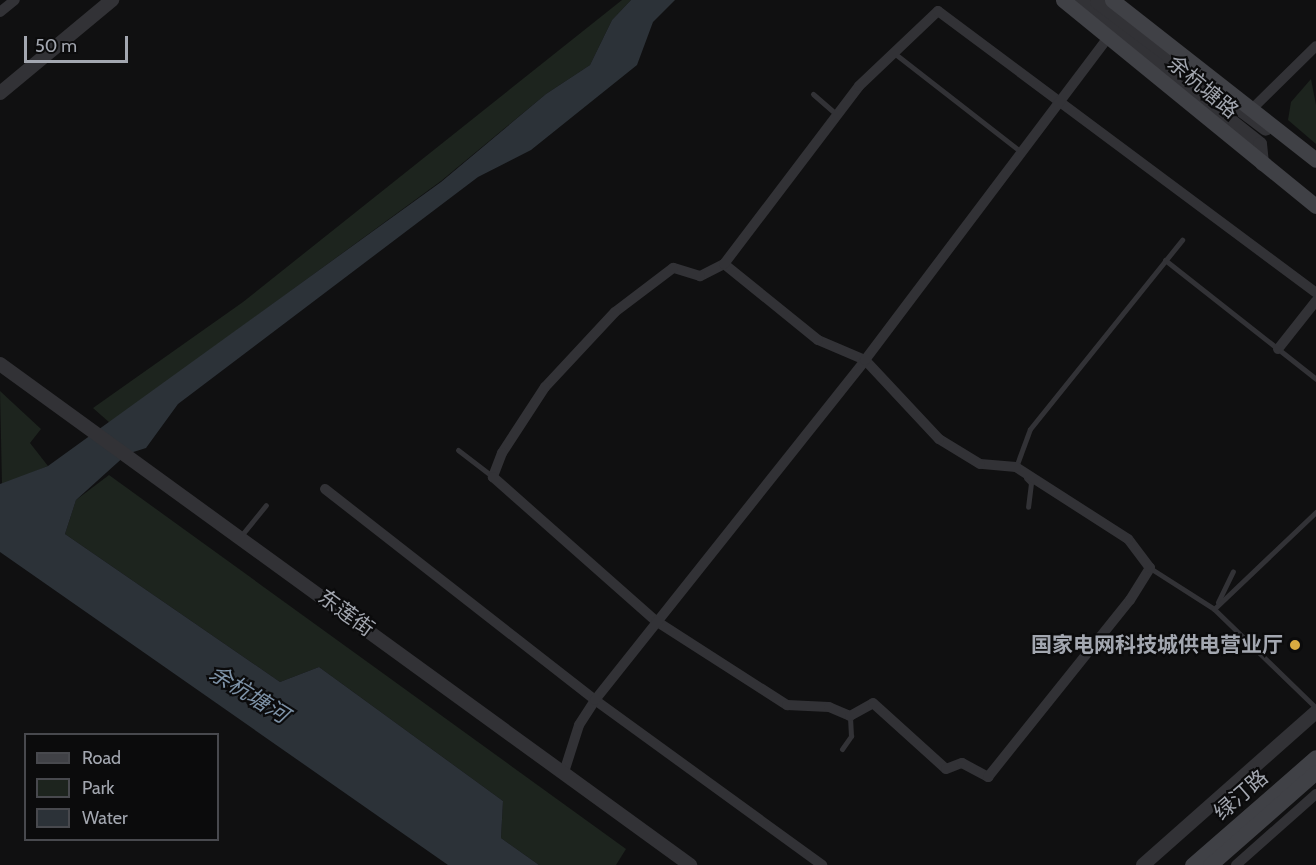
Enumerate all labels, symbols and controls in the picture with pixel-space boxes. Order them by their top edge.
scale bar [27,24,130,62]
text: 50 m [35,35,77,57]
street label: 余杭塘路 [1163,50,1243,124]
street label: 东莲街 [313,584,379,642]
place label: 国家电网科技城供电营业厅 [1031,632,1283,658]
marker: 国家电网科技城供电营业厅 [1288,638,1302,652]
water label: 余杭塘河 [205,659,293,729]
legend [24,733,219,841]
text: Road [82,747,121,769]
street label: 绿汀路 [1209,765,1273,825]
text: Park [82,777,114,799]
text: Water [82,807,128,829]

